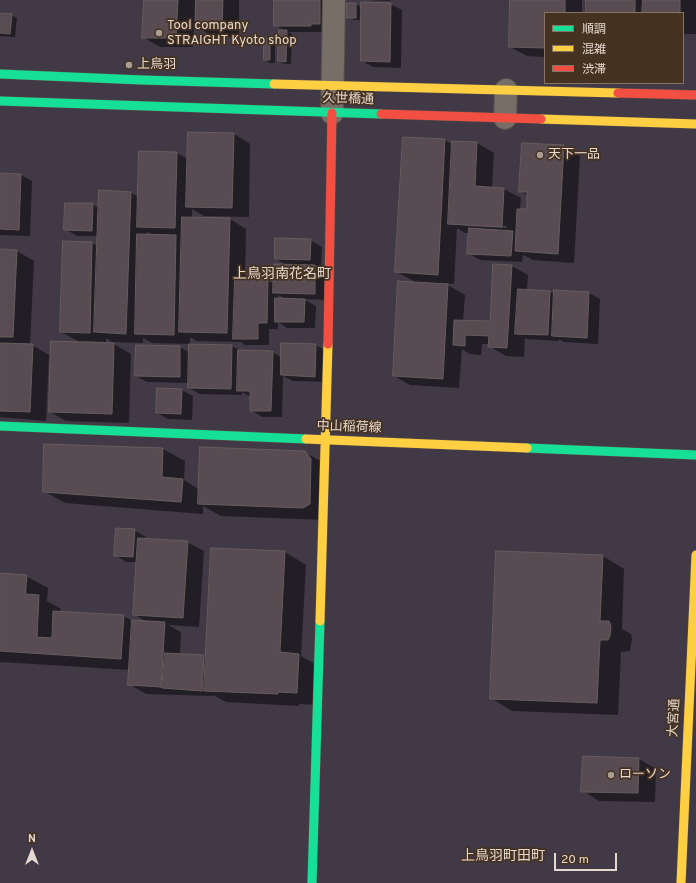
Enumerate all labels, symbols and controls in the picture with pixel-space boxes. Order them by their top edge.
legend [544,12,684,84]
place label: Tool company STRAIGHT Kyoto shop [167,18,296,49]
text: 順調 [582,22,606,38]
marker: Tool company STRAIGHT Kyoto shop [154,28,164,38]
text: 混雑 [582,42,606,58]
place label: 上鳥羽 [137,57,176,73]
marker: 上鳥羽 [124,60,134,70]
text: 渋滞 [582,62,606,78]
street label: 久世橋通 [322,91,374,109]
place label: 天下一品 [548,147,600,163]
marker: 天下一品 [535,150,545,160]
district label: 上鳥羽南花名町 [233,267,331,283]
street label: 中山稲荷線 [316,419,382,437]
street label: 大宮通 [666,698,684,738]
place label: ローソン [619,767,671,783]
marker: ローソン [606,770,616,780]
north arrow [12,831,52,871]
text: N [28,832,36,846]
scale bar [556,845,619,871]
district label: 上鳥羽町田町 [461,849,545,865]
text: 20 m [561,852,589,868]

